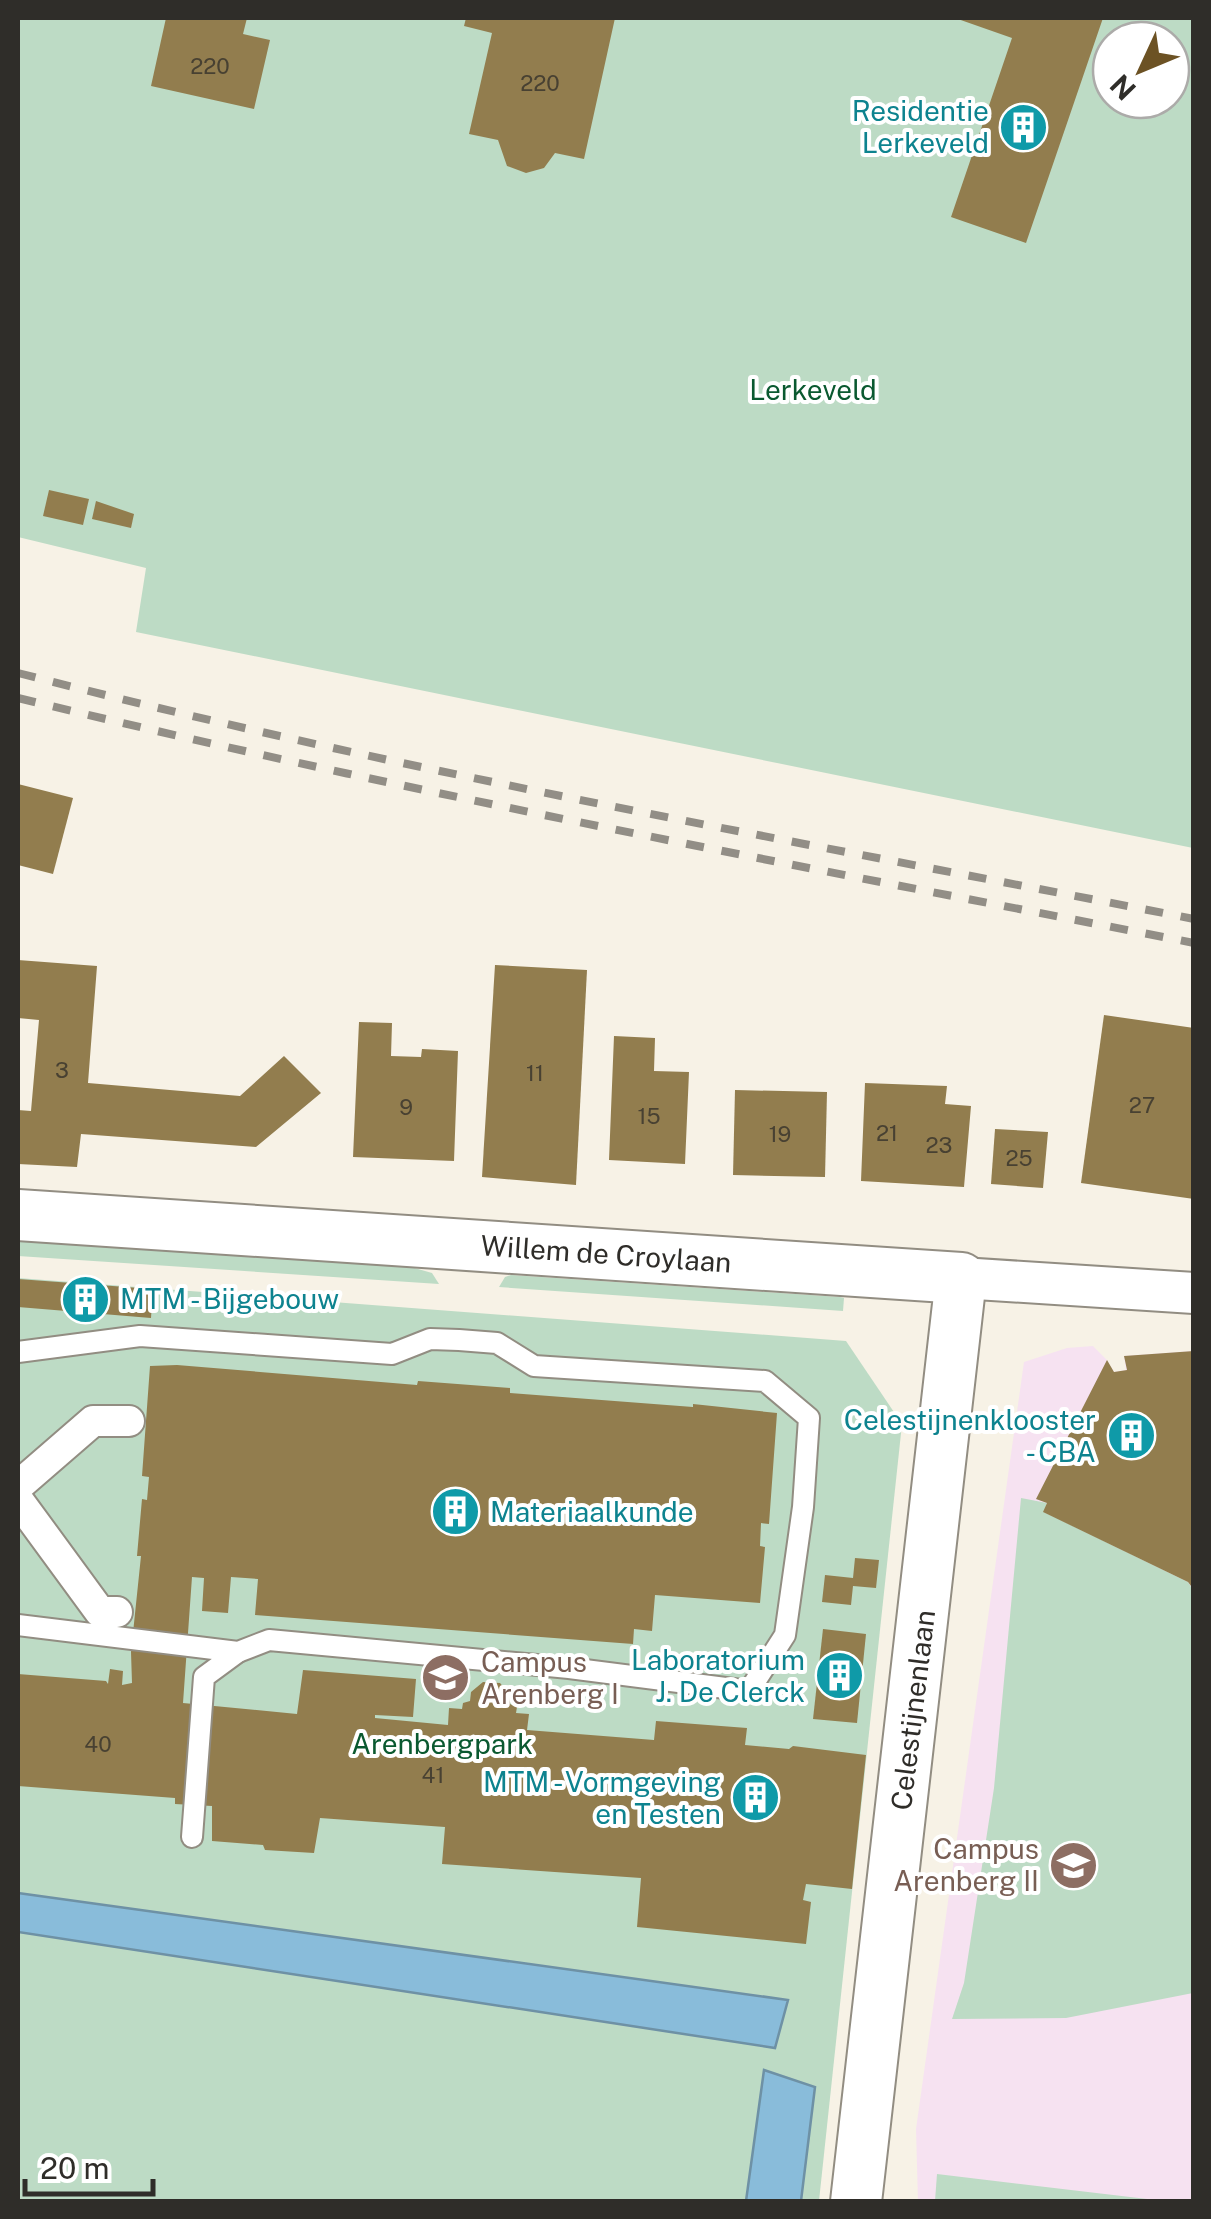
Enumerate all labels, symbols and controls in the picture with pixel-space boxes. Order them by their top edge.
north arrow [1091,20,1191,120]
house number: 220 [190,53,230,79]
text: N [1103,68,1142,107]
house number: 220 [520,70,560,96]
place label: Residentie Lerkeveld [852,94,989,159]
building icon: Residentie Lerkeveld [998,101,1050,153]
park label: Lerkeveld [749,373,877,406]
house number: 3 [55,1057,69,1083]
house number: 11 [526,1060,544,1086]
house number: 27 [1129,1092,1155,1118]
house number: 9 [399,1094,413,1120]
house number: 15 [637,1103,661,1129]
house number: 21 [876,1120,898,1146]
house number: 19 [769,1121,791,1147]
house number: 23 [926,1132,952,1158]
house number: 25 [1005,1145,1033,1171]
street label: Willem de Croylaan [479,1228,733,1279]
building icon: MTM - Bijgebouw [59,1273,111,1325]
place label: MTM - Bijgebouw [120,1282,339,1315]
place label: Celestijnenklooster - CBA [844,1403,1096,1468]
building icon: Celestijnenklooster - CBA [1105,1410,1157,1462]
building icon: Materiaalkunde [429,1486,481,1538]
place label: Materiaalkunde [490,1495,694,1528]
street label: Celestijnenlaan [884,1608,941,1812]
place label: Laboratorium J. De Clerck [631,1643,805,1708]
place label: Campus Arenberg I [481,1645,619,1710]
building icon: Laboratorium J. De Clerck [814,1650,866,1702]
school or university icon: Campus Arenberg I [420,1652,472,1704]
park label: Arenbergpark [351,1727,533,1760]
house number: 40 [84,1731,112,1757]
house number: 41 [422,1762,444,1788]
place label: MTM - Vormgeving en Testen [483,1765,721,1830]
building icon: MTM - Vormgeving en Testen [730,1772,782,1824]
place label: Campus Arenberg II [893,1832,1039,1897]
school or university icon: Campus Arenberg II [1048,1839,1100,1891]
scale bar [25,2134,152,2196]
text: 20 m [40,2150,109,2186]

